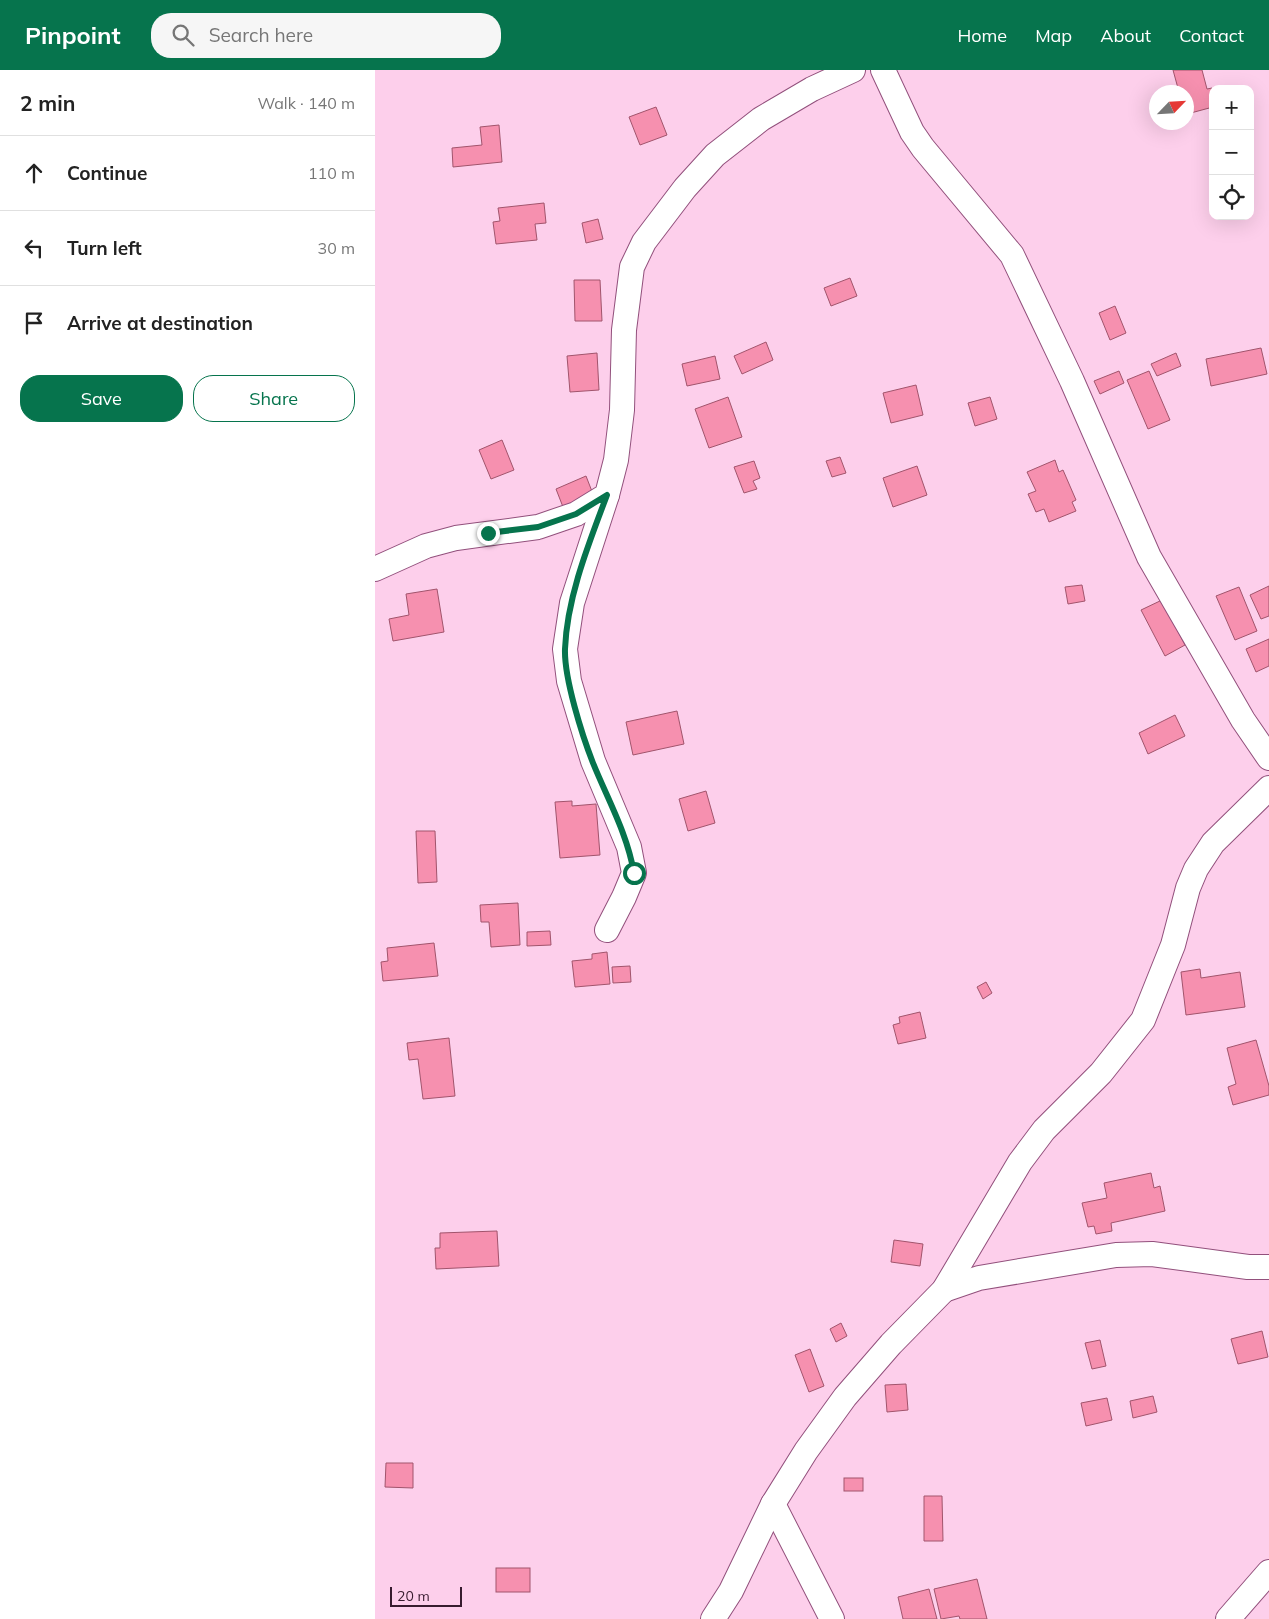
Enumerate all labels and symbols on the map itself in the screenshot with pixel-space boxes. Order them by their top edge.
north arrow [1149,85,1194,130]
route end [477,522,500,545]
route start [623,862,646,885]
scale bar [390,1584,463,1607]

